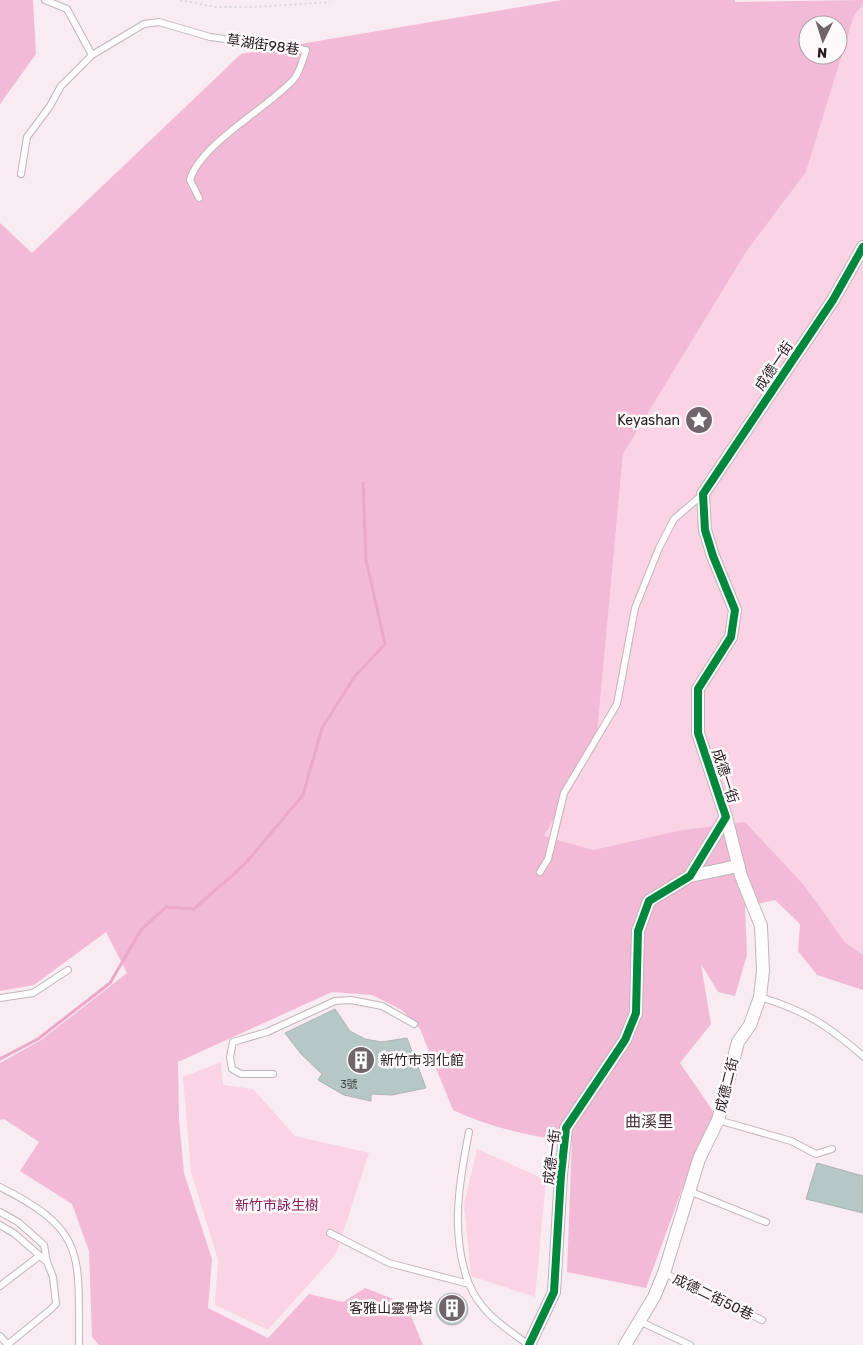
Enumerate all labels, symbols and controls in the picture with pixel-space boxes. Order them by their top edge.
north arrow [798,15,848,65]
street label: 草湖街98巷 [226,31,300,59]
text: N [817,44,828,61]
street label: 成德一街 [751,338,797,394]
place icon: Keyashan [684,405,714,435]
place label: Keyashan [617,412,680,429]
street label: 成德一街 [708,747,742,805]
building icon: 新竹市羽化館 [346,1045,376,1075]
place label: 新竹市羽化館 [380,1052,464,1069]
street label: 成德二街 [712,1056,742,1114]
house number: 3號 [340,1078,358,1091]
district label: 曲溪里 [625,1112,673,1131]
street label: 成德一街 [540,1128,564,1186]
park label: 新竹市詠生樹 [235,1197,319,1214]
street label: 成德二街50巷 [670,1270,756,1324]
building icon: 客雅山靈骨塔 [437,1293,467,1323]
place label: 客雅山靈骨塔 [349,1300,433,1317]

